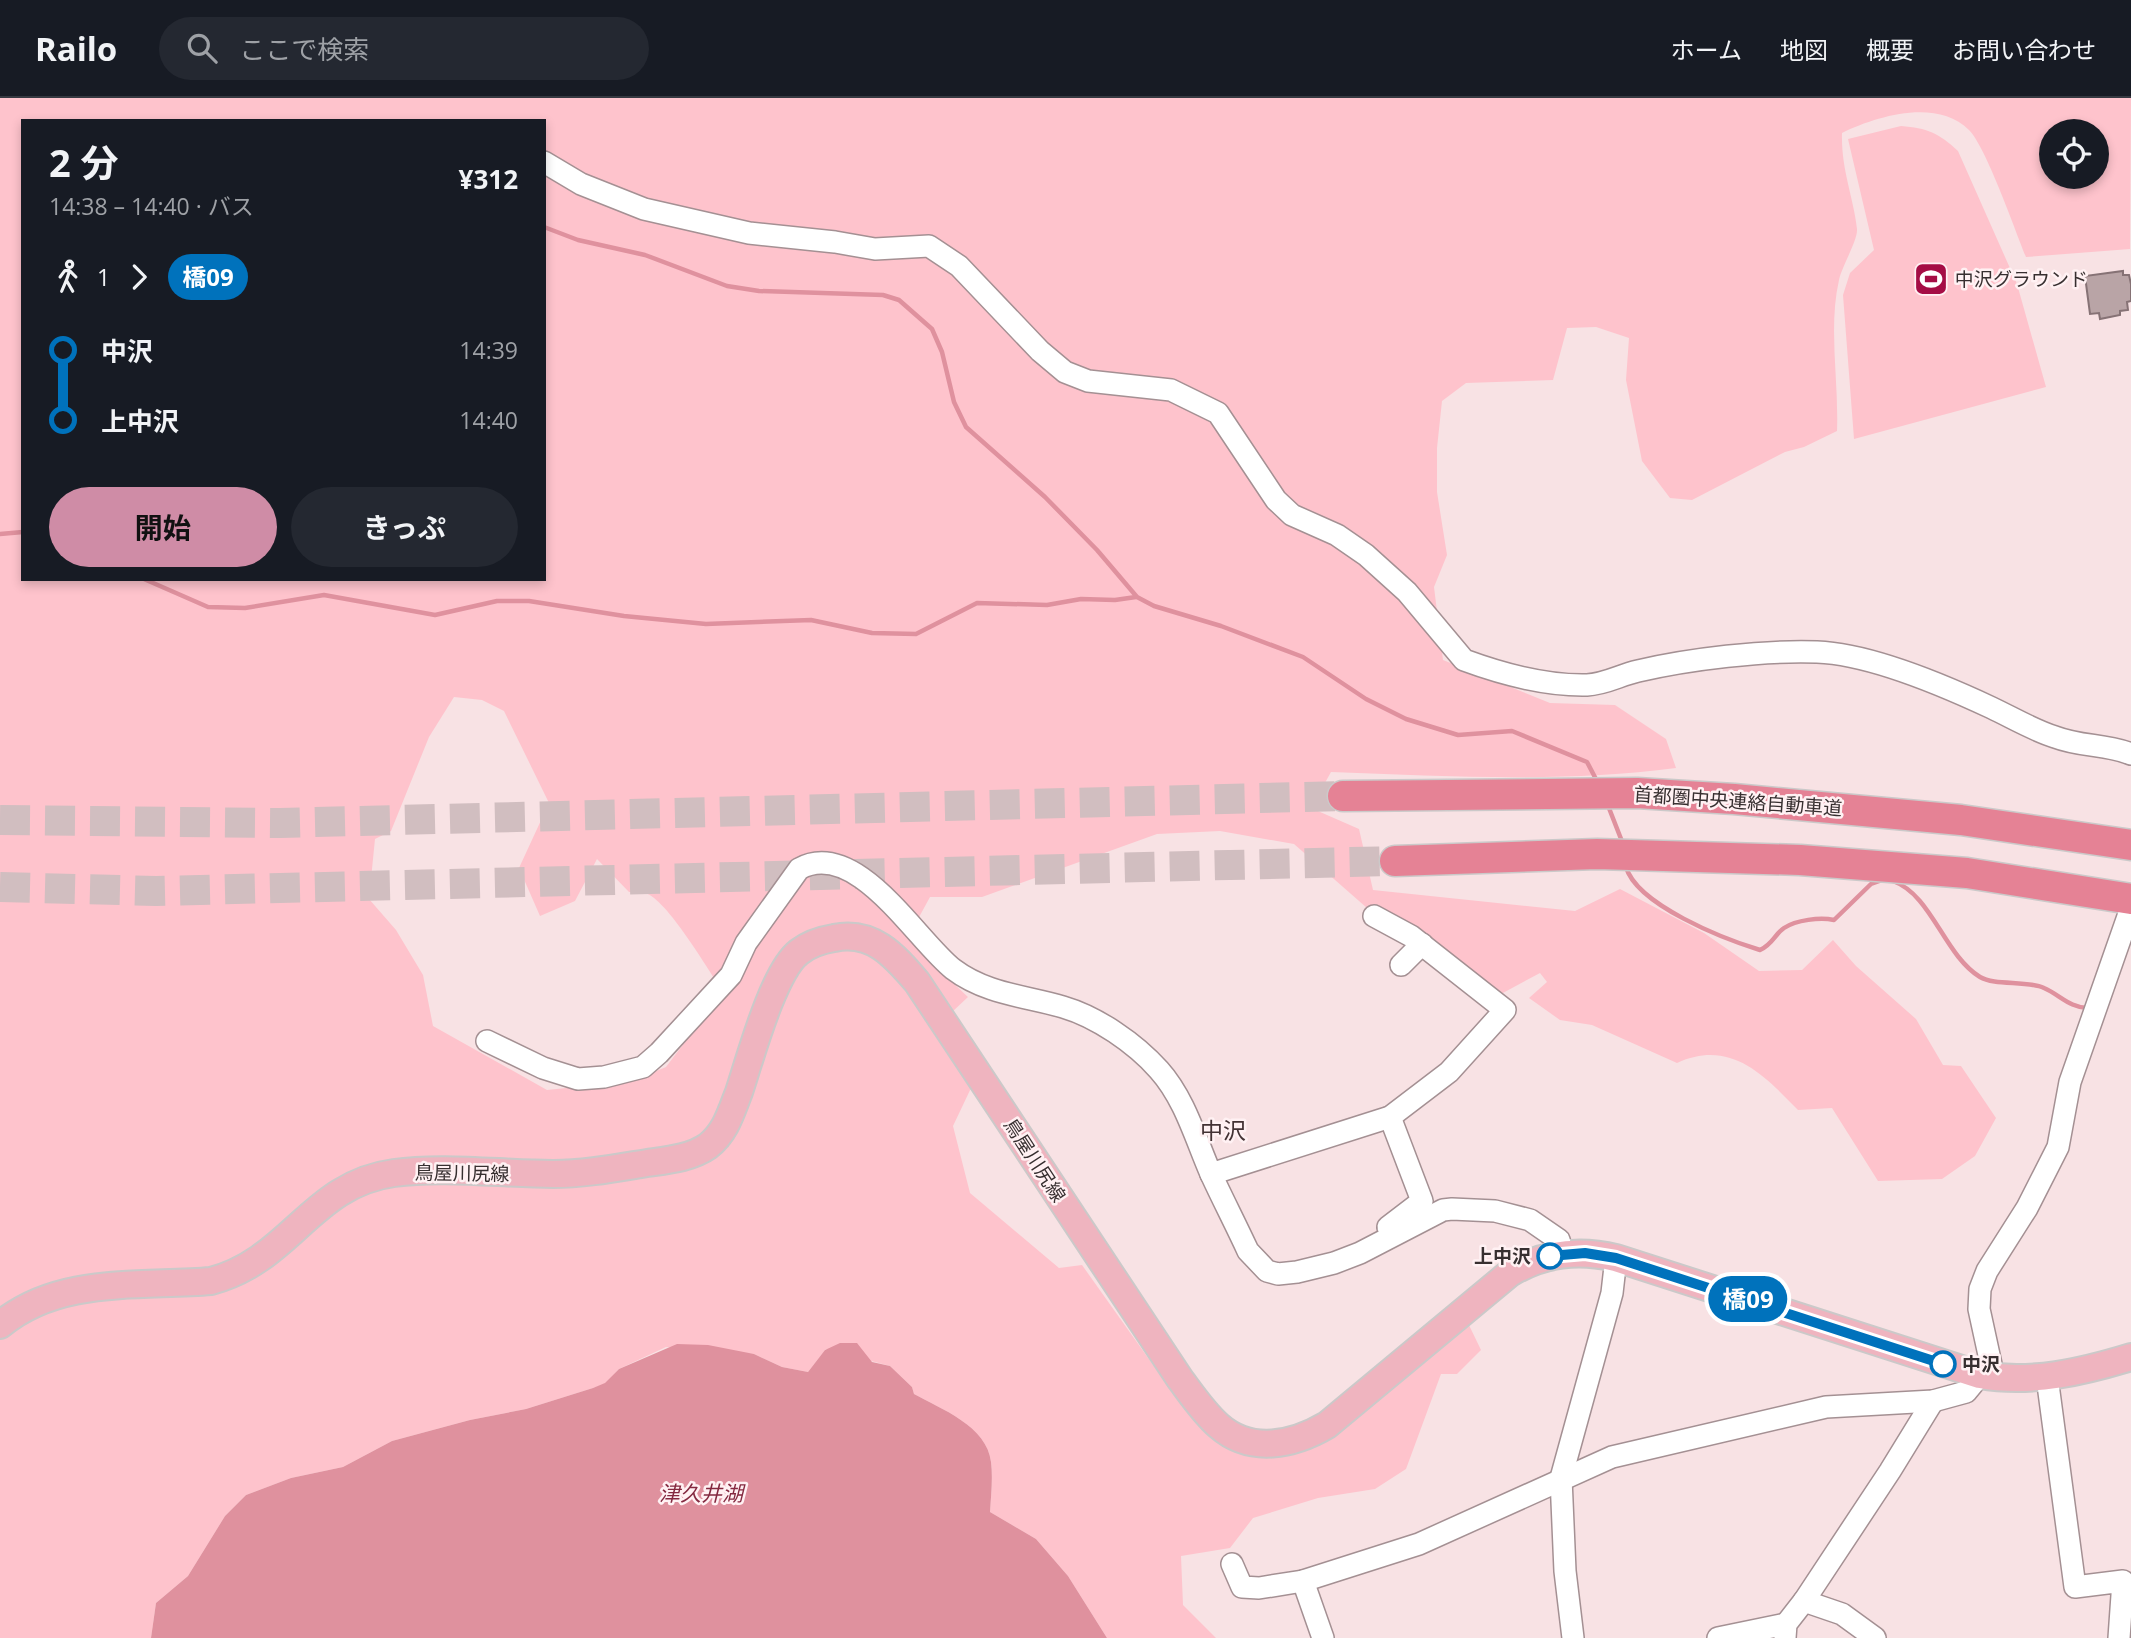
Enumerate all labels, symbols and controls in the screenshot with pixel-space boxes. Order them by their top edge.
search box [159,17,649,80]
text: Railo [35,26,117,71]
icon: search [183,29,221,67]
text: ここで検索 [239,31,369,67]
text: ホーム [1671,33,1742,66]
text: 地図 [1780,33,1828,66]
text: 概要 [1866,33,1914,66]
text: お問い合わせ [1952,33,2096,66]
map controls [2039,119,2109,189]
button: locate [2039,119,2109,189]
text: 2 分 [49,136,119,188]
text: ¥312 [459,161,518,197]
text: 14:38 – 14:40 · バス [49,190,254,222]
icon: walk [49,258,87,296]
icon: forward [120,258,158,296]
text: 橋09 [182,260,234,293]
sports icon: 中沢グラウンド [1912,260,1950,298]
text: 1 [97,261,110,293]
place label: 中沢グラウンド [1955,266,2088,292]
text: 中沢 [101,333,153,369]
text: 14:39 [459,334,518,366]
text: 上中沢 [101,403,179,439]
text: 14:40 [459,404,518,436]
button: 開始 [49,487,277,567]
button: きっぷ [291,487,518,567]
street label: 首都圏中央連絡自動車道 [1633,781,1843,821]
street label: 鳥屋川尻線 [998,1113,1072,1207]
district label: 中沢 [1200,1114,1246,1146]
street label: 鳥屋川尻線 [414,1159,510,1187]
place label: 上中沢 [1474,1243,1531,1269]
marker: 上中沢 [1537,1243,1563,1269]
line badge: 橋09 [1708,1276,1788,1322]
text: 橋09 [1722,1282,1774,1315]
marker: 中沢 [1930,1351,1956,1377]
place label: 中沢 [1962,1351,2000,1377]
water label: 津久井湖 [659,1479,746,1507]

